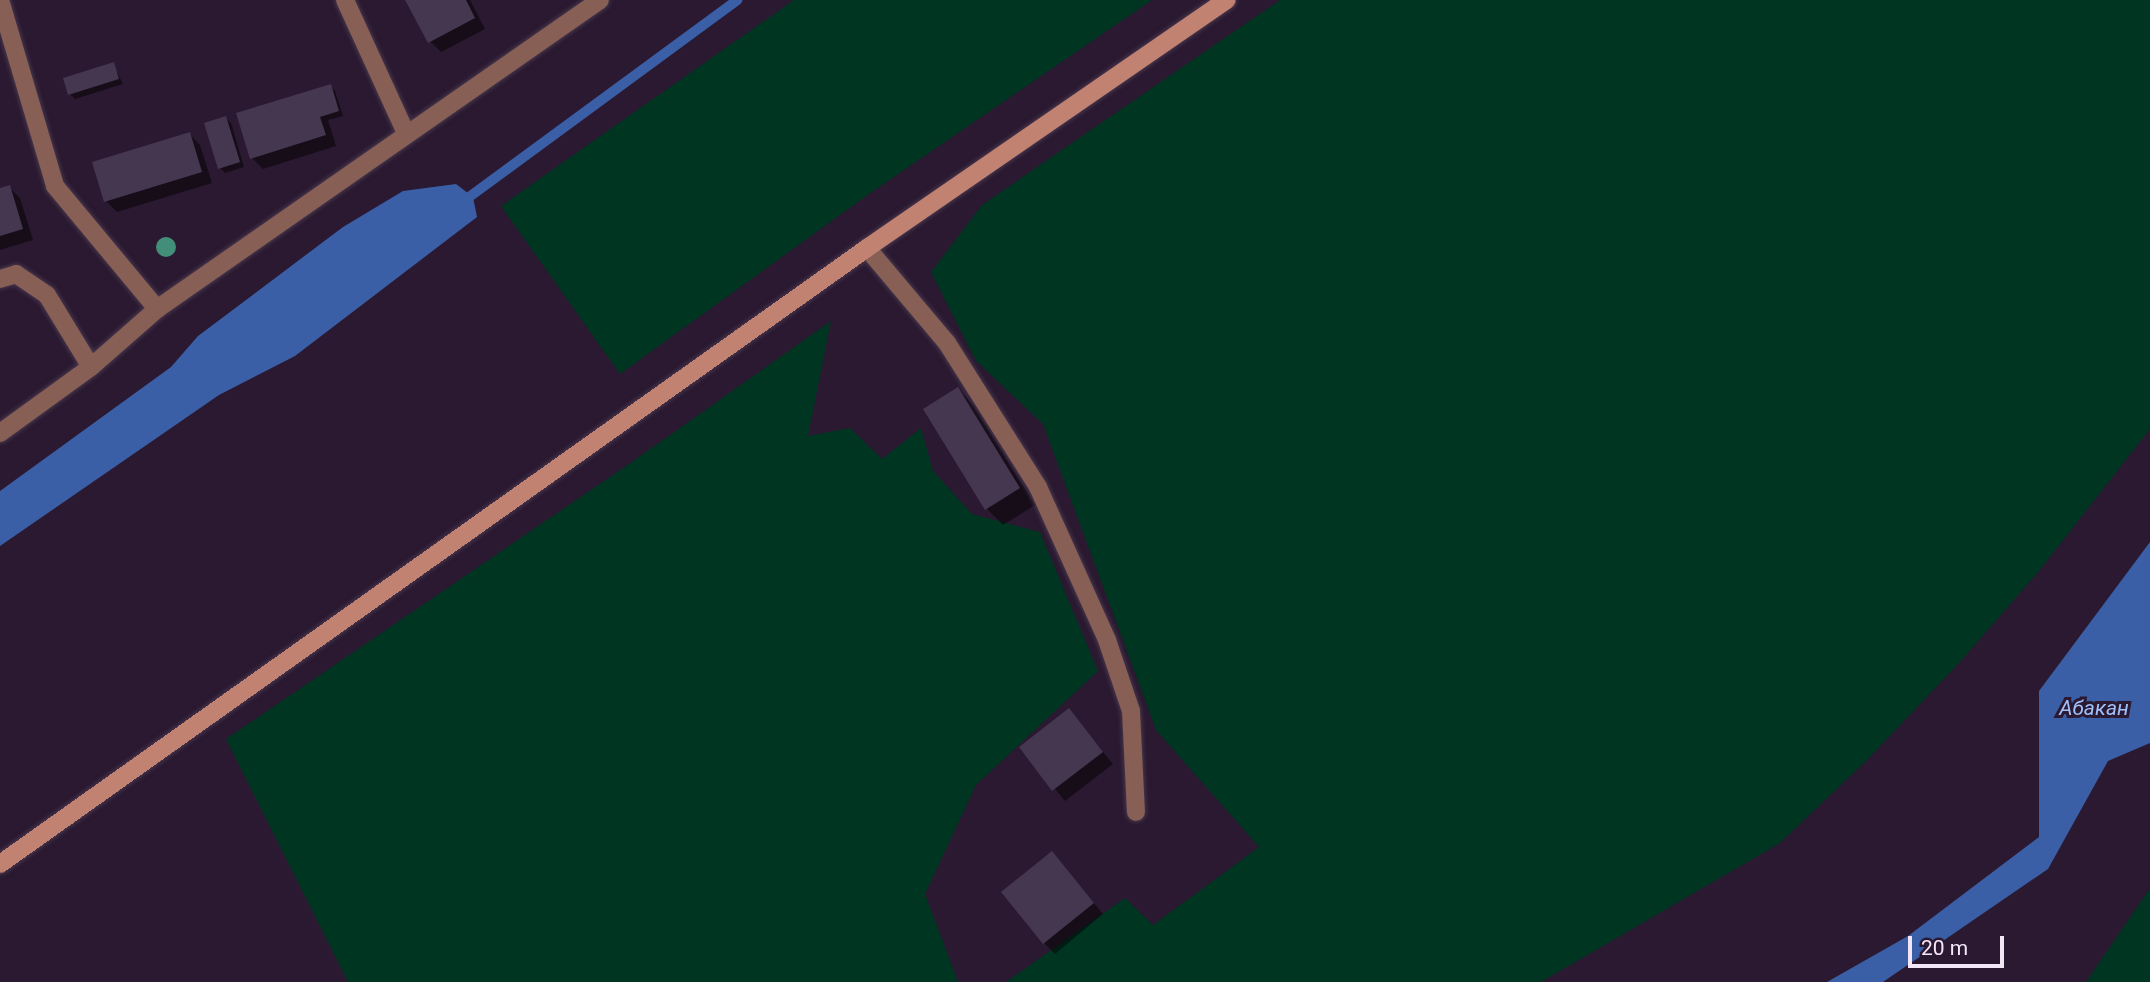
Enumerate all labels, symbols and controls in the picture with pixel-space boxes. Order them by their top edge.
water label: Абакан [2059,695,2129,721]
scale bar [1912,922,2008,966]
text: 20 m [1921,936,1968,960]

